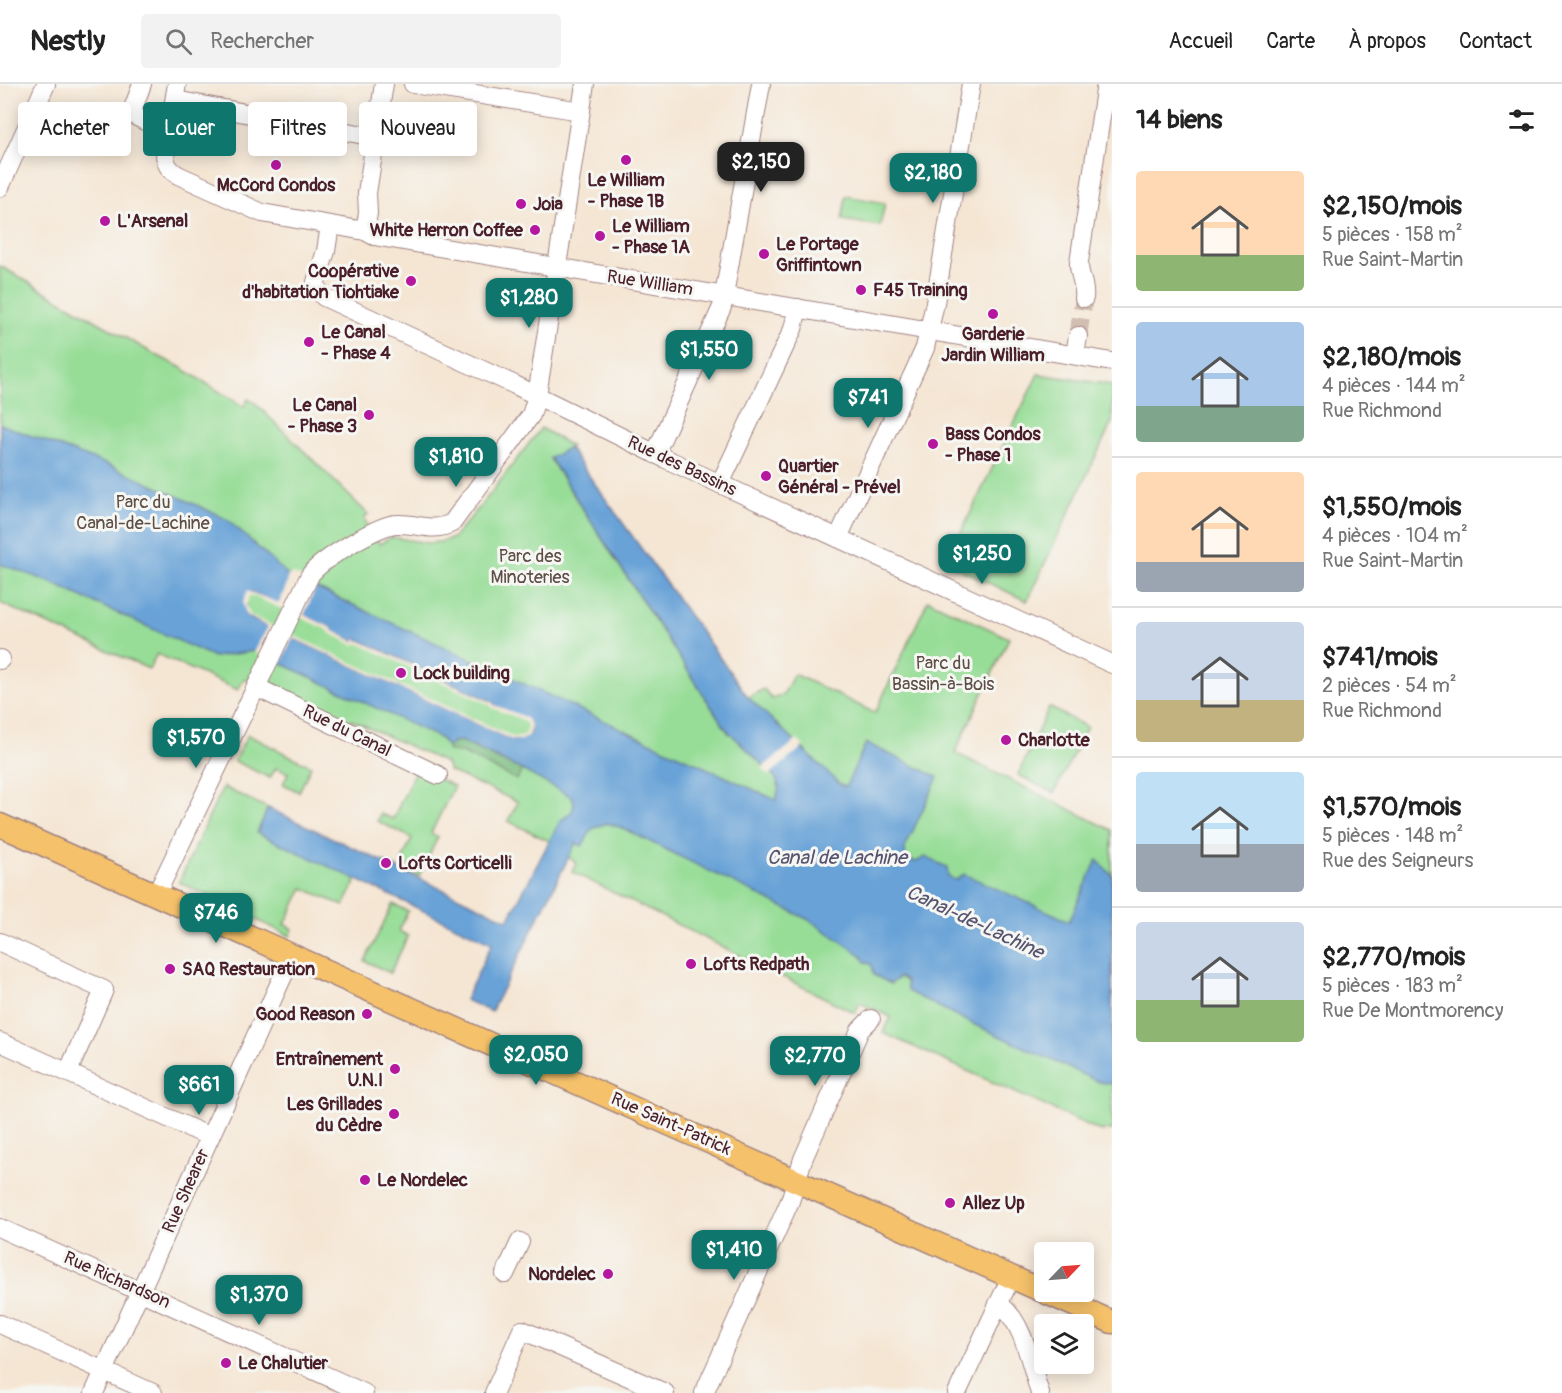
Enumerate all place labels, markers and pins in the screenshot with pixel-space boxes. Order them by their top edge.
pin: $2,150 [712,142,810,193]
marker: Le William - Phase 1B [619,153,633,167]
pin: $2,180 [884,153,982,204]
marker: McCord Condos [269,158,283,172]
place label: Le William - Phase 1B [587,169,665,213]
place label: McCord Condos [217,174,336,197]
place label: Joia [533,193,563,216]
marker: Joia [514,197,528,211]
place label: L'Arsenal [117,210,188,233]
marker: L'Arsenal [98,214,112,228]
place label: Le William - Phase 1A [612,215,690,259]
place label: White Herron Coffee [370,219,524,242]
marker: White Herron Coffee [528,223,542,237]
marker: Le William - Phase 1A [593,229,607,243]
place label: Le Portage Griffintown [776,233,862,277]
marker: Le Portage Griffintown [757,247,771,261]
place label: Coopérative d'habitation Tiohtiake [242,260,400,304]
marker: Coopérative d'habitation Tiohtiake [404,274,418,288]
pin: $1,280 [480,278,578,329]
place label: F45 Training [873,279,968,302]
marker: F45 Training [854,283,868,297]
marker: Garderie Jardin William [986,307,1000,321]
place label: Le Canal - Phase 4 [321,321,391,365]
place label: Garderie Jardin William [941,323,1045,367]
pin: $1,550 [660,330,758,381]
marker: Le Canal - Phase 4 [302,335,316,349]
pin: $741 [832,378,904,429]
place label: Le Canal - Phase 3 [288,394,357,438]
marker: Le Canal - Phase 3 [362,408,376,422]
place label: Bass Condos - Phase 1 [945,423,1041,467]
pin: $1,810 [407,437,505,488]
marker: Bass Condos - Phase 1 [926,437,940,451]
place label: Quartier Général - Prével [778,455,901,499]
marker: Quartier Général - Prével [759,469,773,483]
pin: $1,250 [933,534,1031,585]
place label: Lock building [413,662,510,685]
marker: Lock building [394,666,408,680]
pin: $1,570 [147,718,245,769]
place label: Charlotte [1018,729,1091,752]
marker: Charlotte [999,733,1013,747]
place label: Lofts Corticelli [398,852,512,875]
marker: Lofts Corticelli [379,856,393,870]
pin: $746 [180,893,252,944]
place label: Lofts Redpath [703,953,810,976]
marker: Lofts Redpath [684,957,698,971]
place label: SAQ Restauration [182,958,315,981]
marker: SAQ Restauration [163,962,177,976]
place label: Good Reason [256,1003,355,1026]
marker: Good Reason [360,1007,374,1021]
pin: $2,050 [487,1035,585,1086]
pin: $2,770 [766,1036,864,1087]
place label: Entraînement U.N.I [276,1048,384,1092]
marker: Entraînement U.N.I [388,1062,402,1076]
pin: $661 [163,1065,235,1116]
place label: Les Grillades du Cèdre [287,1093,383,1137]
marker: Les Grillades du Cèdre [387,1107,401,1121]
place label: Le Nordelec [377,1169,468,1192]
marker: Le Nordelec [358,1173,372,1187]
place label: Allez Up [962,1192,1025,1215]
marker: Allez Up [943,1196,957,1210]
pin: $1,410 [685,1230,783,1281]
place label: Nordelec [528,1263,596,1286]
marker: Nordelec [601,1267,615,1281]
pin: $1,370 [210,1275,308,1326]
place label: Le Chalutier [238,1352,329,1375]
marker: Le Chalutier [219,1356,233,1370]

